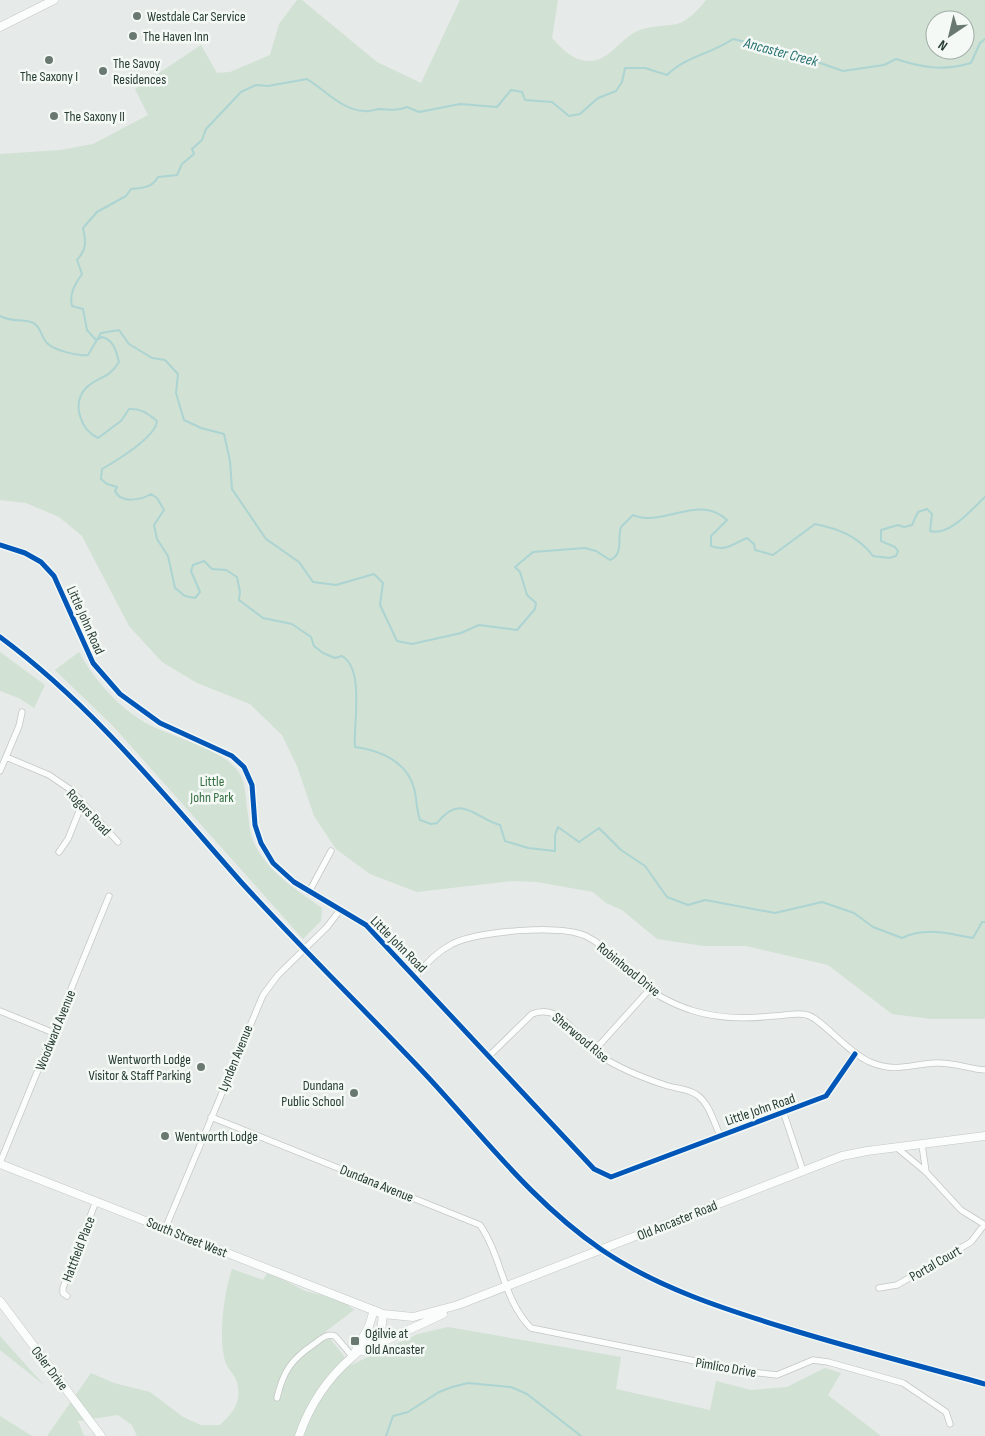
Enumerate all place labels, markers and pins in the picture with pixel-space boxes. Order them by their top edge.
place label: Westdale Car Service [147,8,246,25]
marker: Westdale Car Service [131,10,143,22]
place label: The Haven Inn [143,28,209,45]
marker: The Haven Inn [127,30,139,42]
marker: The Saxony I [43,54,55,66]
place label: The Savoy Residences [113,55,166,88]
marker: The Savoy Residences [97,65,109,77]
place label: The Saxony I [20,68,78,85]
place label: The Saxony II [64,108,125,125]
marker: The Saxony II [48,110,60,122]
place label: Wentworth Lodge Visitor & Staff Parking [88,1051,191,1084]
marker: Wentworth Lodge Visitor & Staff Parking [195,1061,207,1073]
place label: Dundana Public School [281,1077,344,1110]
marker: Dundana Public School [348,1087,360,1099]
place label: Wentworth Lodge [175,1128,258,1145]
marker: Wentworth Lodge [159,1130,171,1142]
place label: Ogilvie at Old Ancaster [365,1325,424,1358]
marker: Ogilvie at Old Ancaster [349,1335,361,1347]

